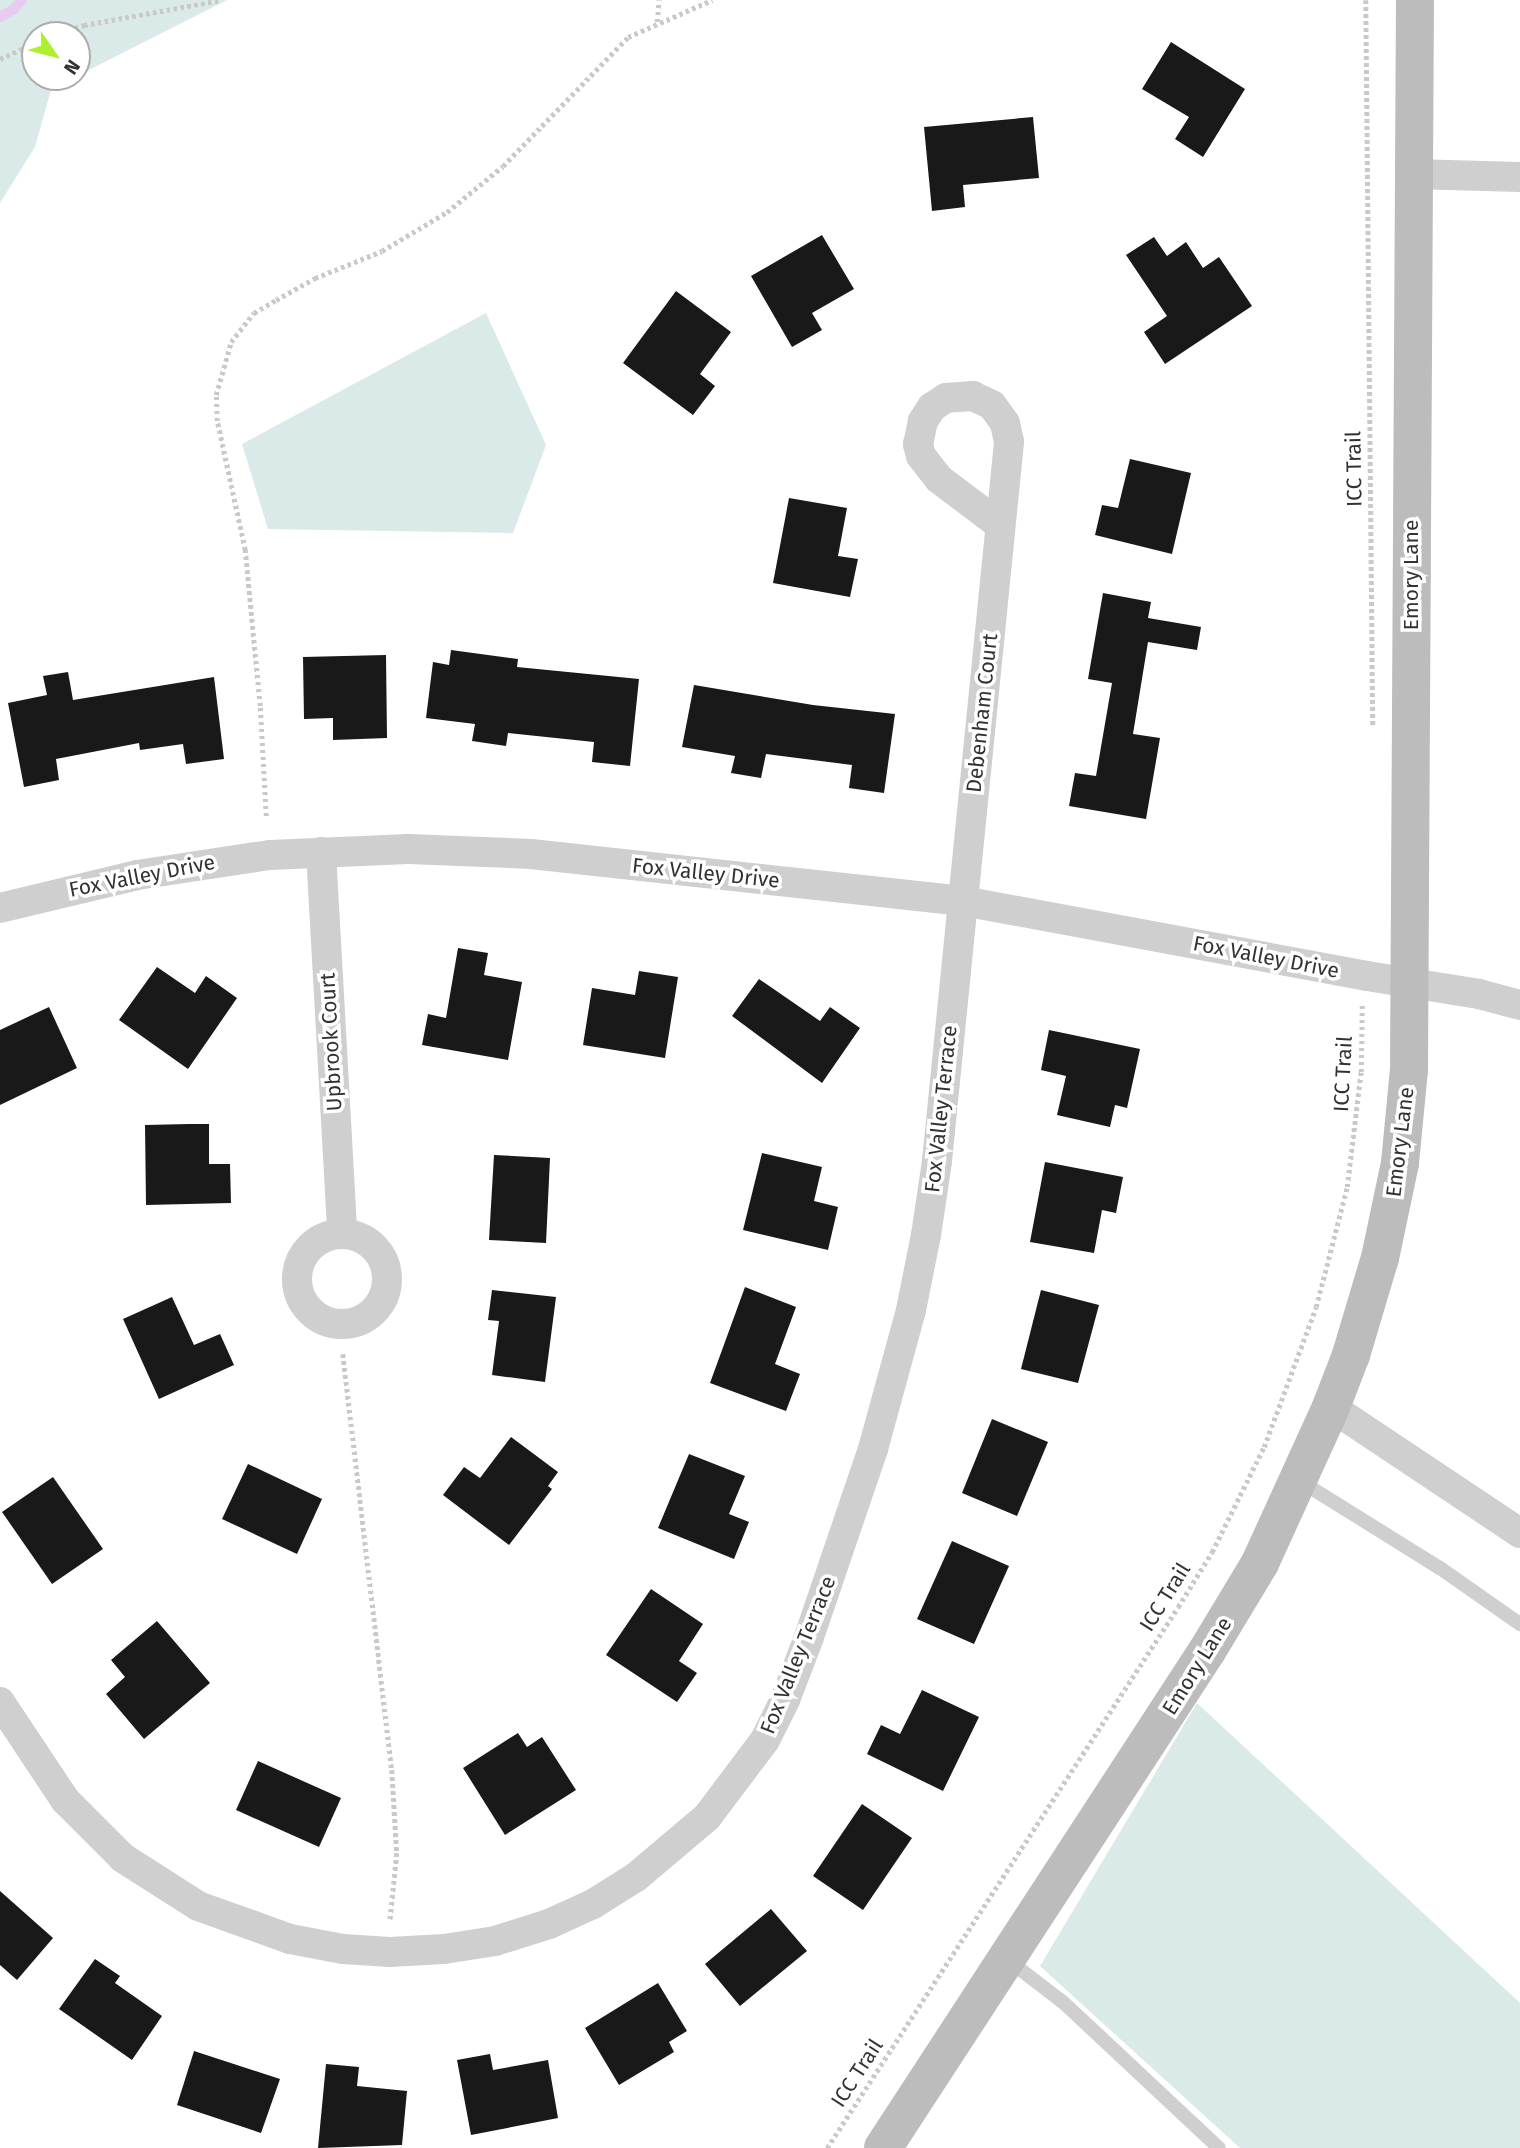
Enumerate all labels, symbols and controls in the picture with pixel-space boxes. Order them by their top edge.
north arrow [21,21,91,91]
text: N [59,55,85,79]
street label: ICC Trail [1341,431,1367,507]
street label: Emory Lane [1398,520,1424,630]
street label: Debenham Court [961,632,1003,794]
street label: Fox Valley Drive [67,849,217,903]
street label: Fox Valley Drive [631,853,781,893]
street label: Fox Valley Drive [1191,930,1341,984]
street label: Upbrook Court [315,972,347,1112]
street label: Fox Valley Terrace [920,1024,962,1194]
street label: ICC Trail [1328,1035,1358,1113]
street label: Emory Lane [1381,1086,1419,1198]
street label: ICC Trail [1134,1558,1196,1636]
street label: Fox Valley Terrace [755,1572,841,1738]
street label: Emory Lane [1157,1612,1237,1720]
street label: ICC Trail [826,2034,888,2112]

